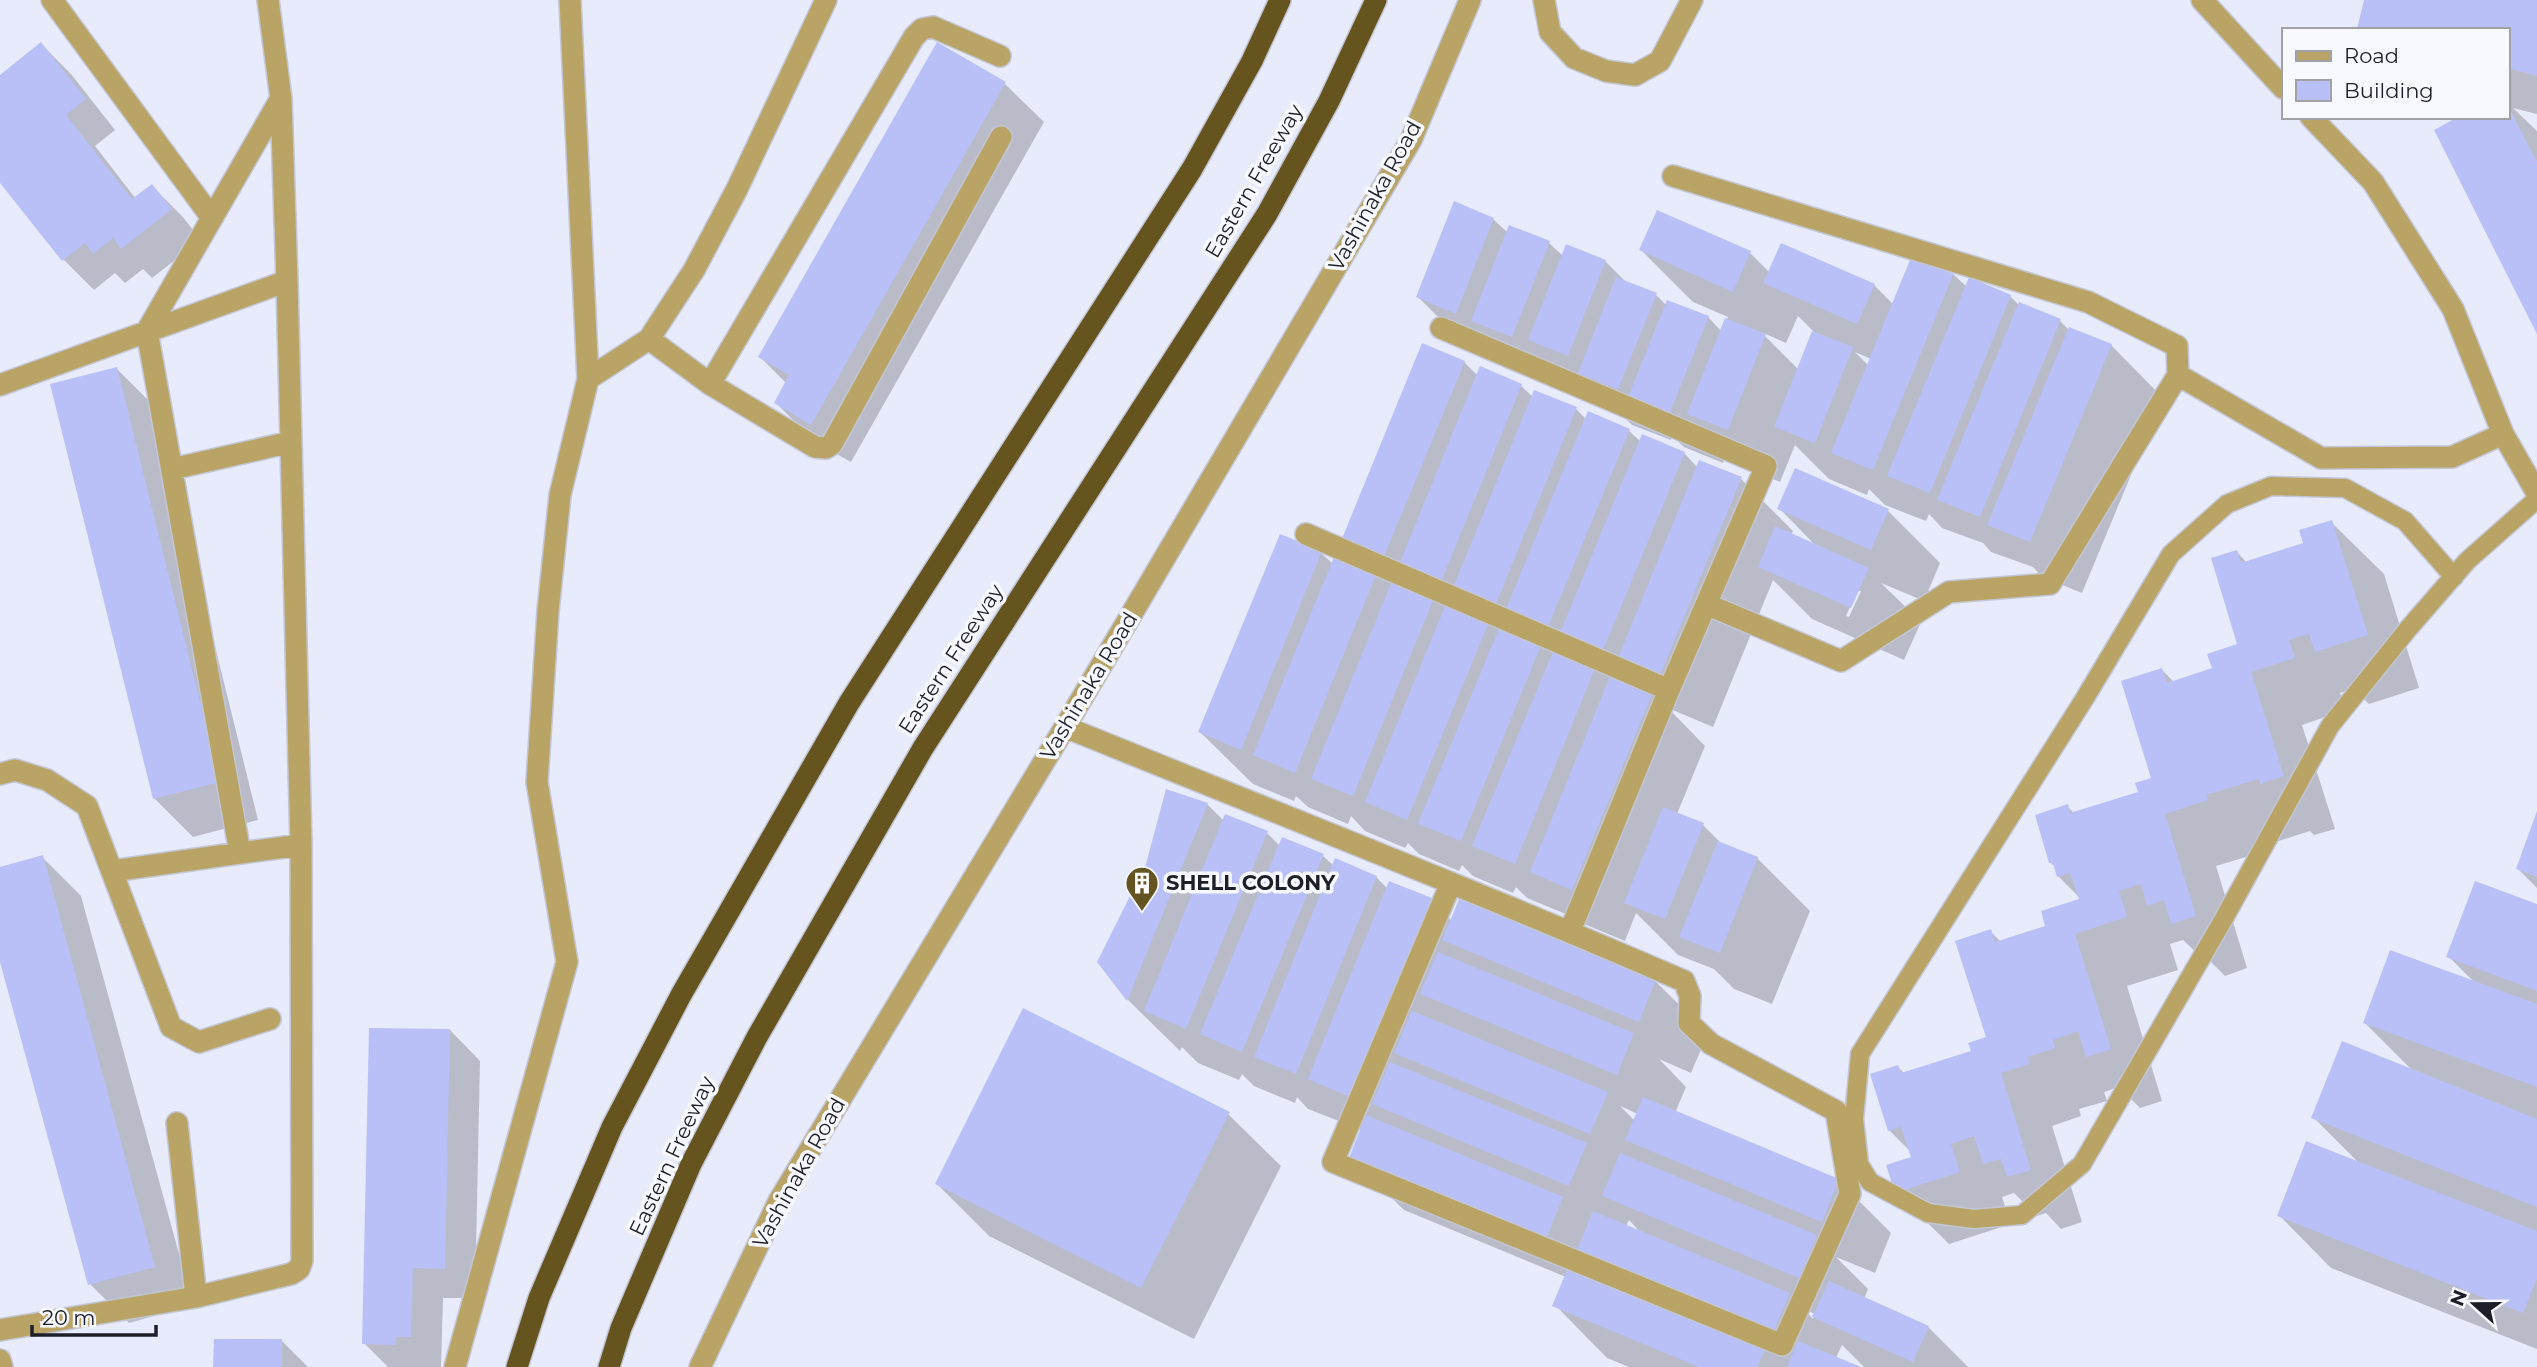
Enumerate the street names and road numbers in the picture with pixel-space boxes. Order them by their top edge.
street label: Eastern Freeway [1199,99,1308,262]
street label: Vashinaka Road [1323,116,1426,275]
street label: Eastern Freeway [893,579,1009,738]
street label: Vashinaka Road [1035,607,1142,764]
street label: Eastern Freeway [624,1072,720,1240]
street label: Vashinaka Road [747,1093,850,1252]

